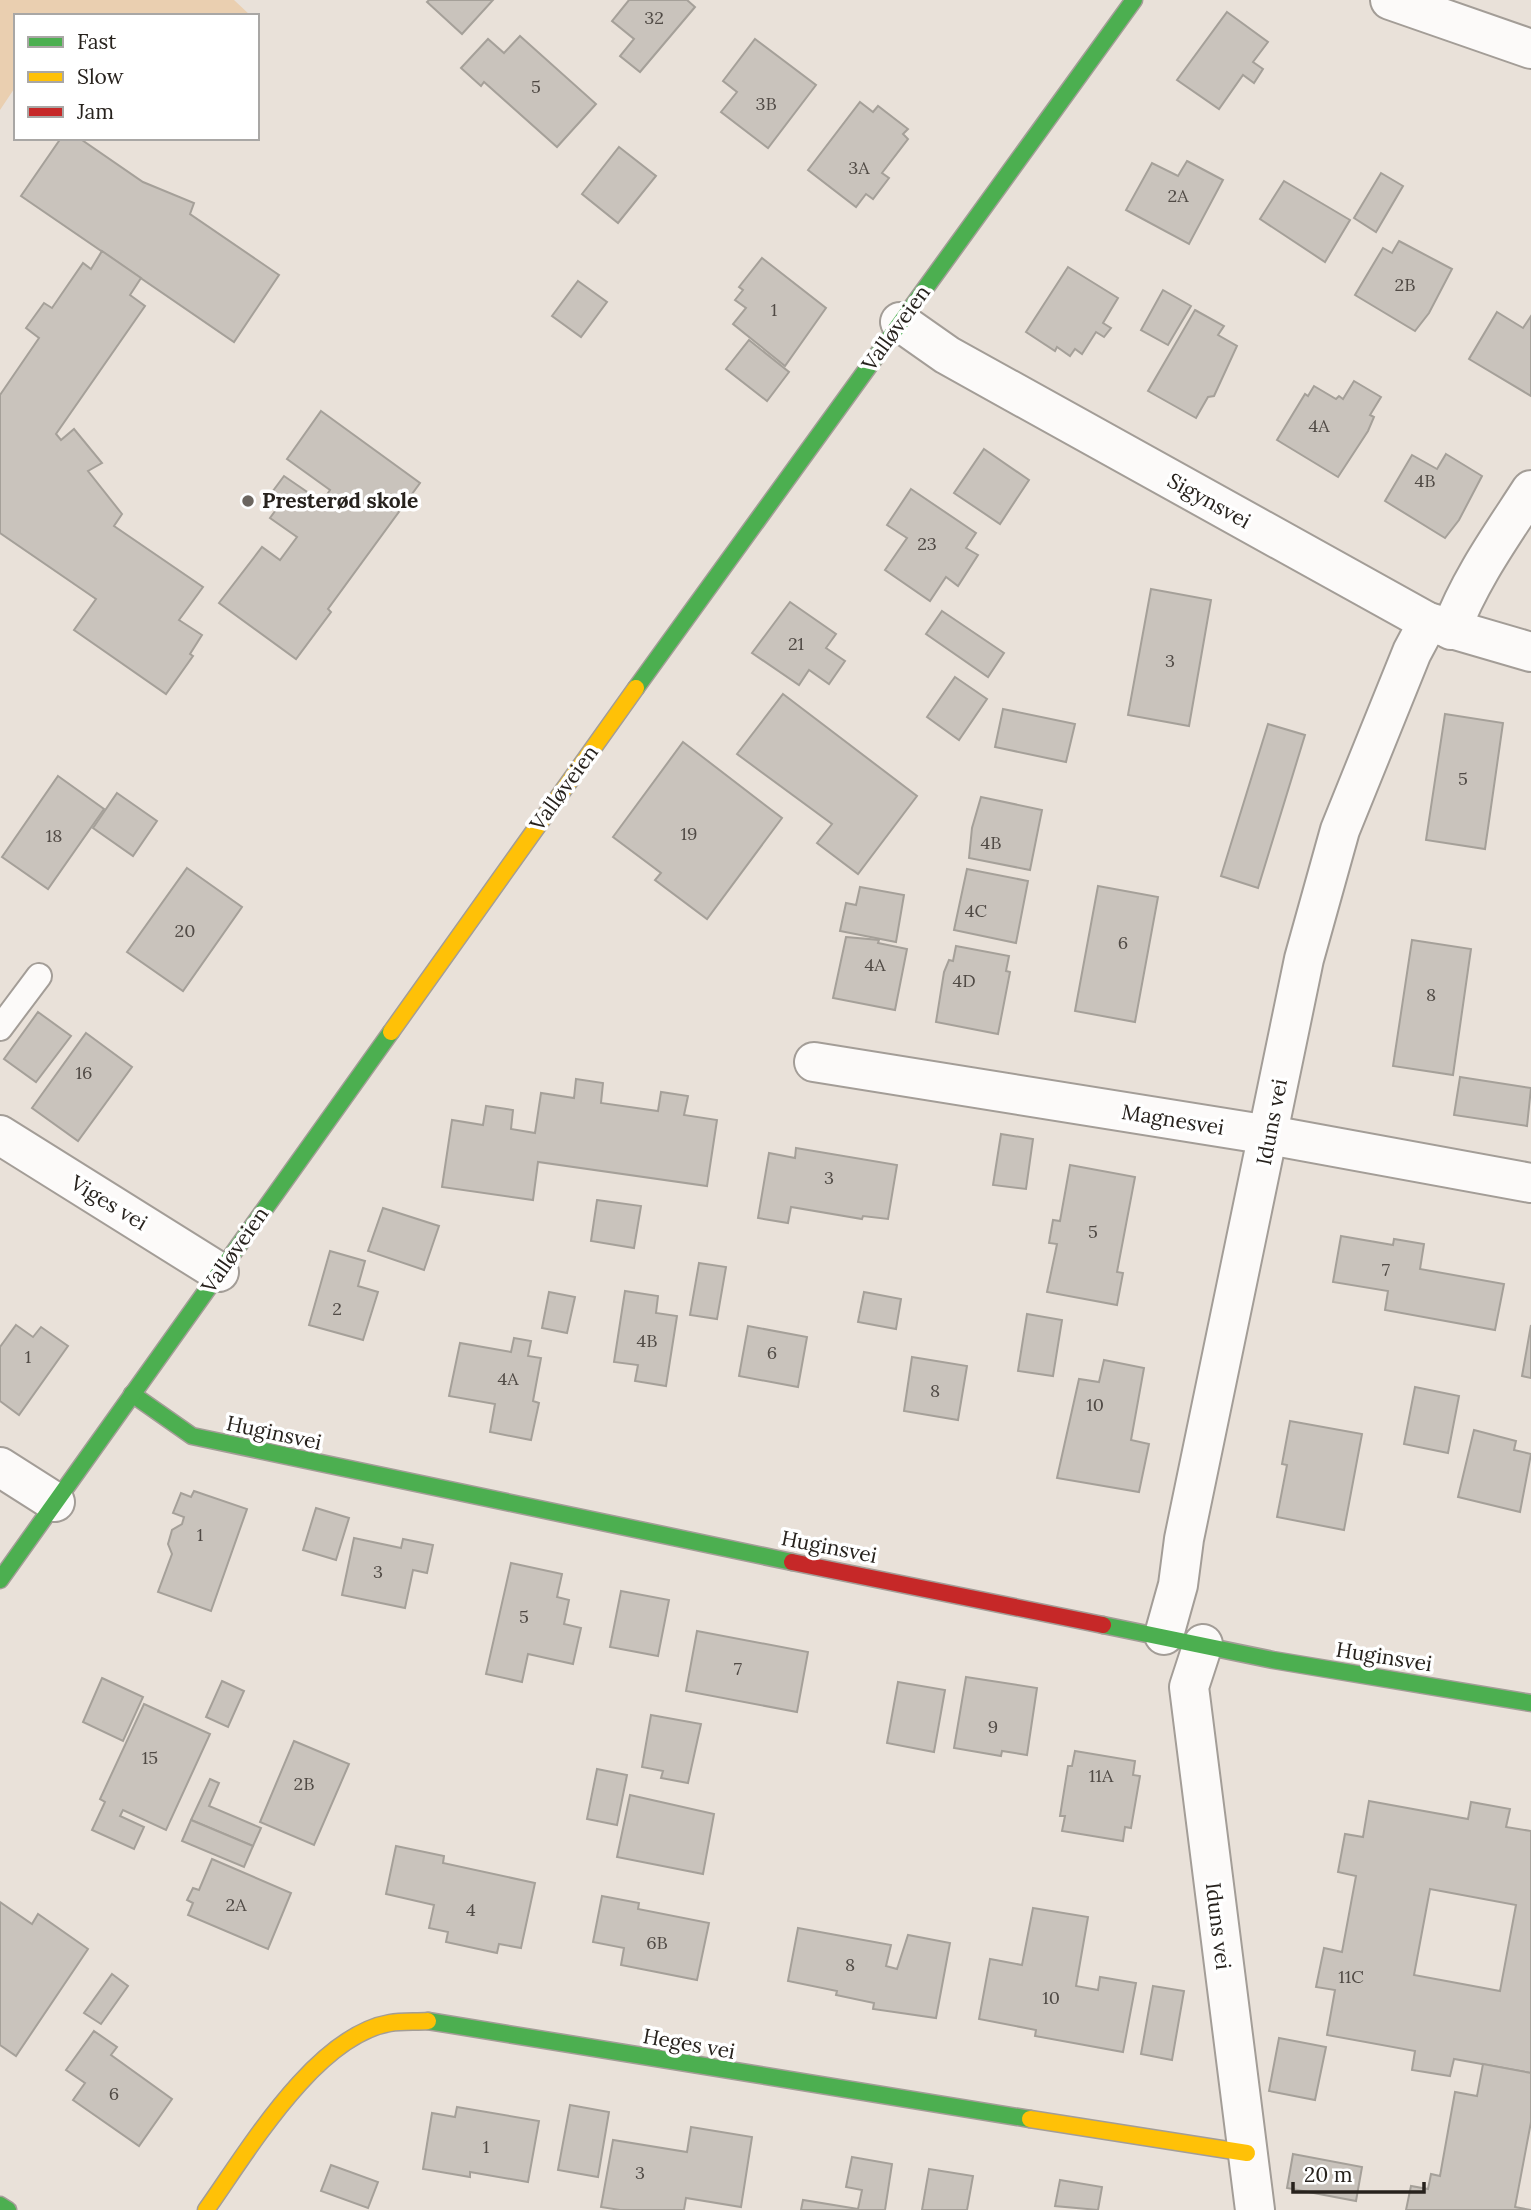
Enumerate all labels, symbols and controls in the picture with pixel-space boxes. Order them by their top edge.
house number: 32 [644,6,664,29]
legend [14,14,259,140]
text: Fast [77,28,117,55]
text: Slow [77,63,124,90]
house number: 5 [531,75,541,98]
house number: 3B [755,92,777,115]
text: Jam [76,98,114,125]
house number: 3A [848,156,870,179]
house number: 2A [1168,184,1189,207]
house number: 2B [1395,273,1415,296]
street label: Valløveien [855,279,936,377]
house number: 1 [771,298,777,321]
house number: 4A [1308,414,1330,437]
street label: Sigynsvei [1163,467,1256,534]
house number: 4B [1415,469,1435,492]
place label: Presterød skole [262,487,418,514]
marker: Presterød skole [240,493,256,509]
house number: 23 [917,532,937,555]
house number: 21 [788,632,804,655]
house number: 3 [1165,649,1175,672]
street label: Valløveien [523,739,604,837]
house number: 5 [1458,767,1468,790]
house number: 19 [681,822,697,845]
house number: 18 [46,824,62,847]
house number: 4B [981,831,1001,854]
house number: 4C [965,899,988,922]
house number: 20 [175,919,195,942]
house number: 6 [1118,931,1128,954]
house number: 4A [864,953,886,976]
house number: 4D [952,969,976,992]
house number: 8 [1426,983,1436,1006]
house number: 16 [76,1061,92,1084]
street label: Iduns vei [1250,1076,1293,1167]
street label: Magnesvei [1120,1098,1226,1141]
house number: 3 [824,1166,834,1189]
street label: Viges vei [65,1169,153,1236]
street label: Valløveien [194,1201,274,1299]
house number: 5 [1088,1220,1098,1243]
house number: 7 [1382,1258,1390,1281]
house number: 2 [332,1297,342,1320]
house number: 4B [637,1329,657,1352]
house number: 6 [767,1341,777,1364]
house number: 1 [25,1345,31,1368]
house number: 4A [497,1367,519,1390]
house number: 8 [930,1379,940,1402]
house number: 10 [1086,1393,1104,1416]
street label: Huginsvei [224,1409,324,1456]
house number: 1 [197,1523,203,1546]
street label: Huginsvei [779,1524,879,1569]
house number: 3 [373,1560,383,1583]
house number: 5 [519,1605,529,1628]
street label: Huginsvei [1334,1636,1434,1677]
house number: 7 [734,1657,742,1680]
house number: 9 [988,1715,998,1738]
house number: 15 [142,1746,158,1769]
house number: 11A [1089,1764,1114,1787]
house number: 2B [294,1772,314,1795]
street label: Iduns vei [1200,1881,1237,1971]
house number: 2A [226,1893,247,1916]
house number: 4 [466,1898,476,1921]
house number: 6B [646,1931,668,1954]
house number: 8 [845,1953,855,1976]
house number: 11C [1338,1965,1364,1988]
house number: 10 [1042,1986,1060,2009]
street label: Heges vei [641,2022,737,2065]
house number: 6 [109,2082,119,2105]
house number: 1 [483,2135,489,2158]
scale bar [1293,2150,1424,2194]
house number: 3 [635,2161,645,2184]
text: 20 m [1304,2161,1353,2188]

